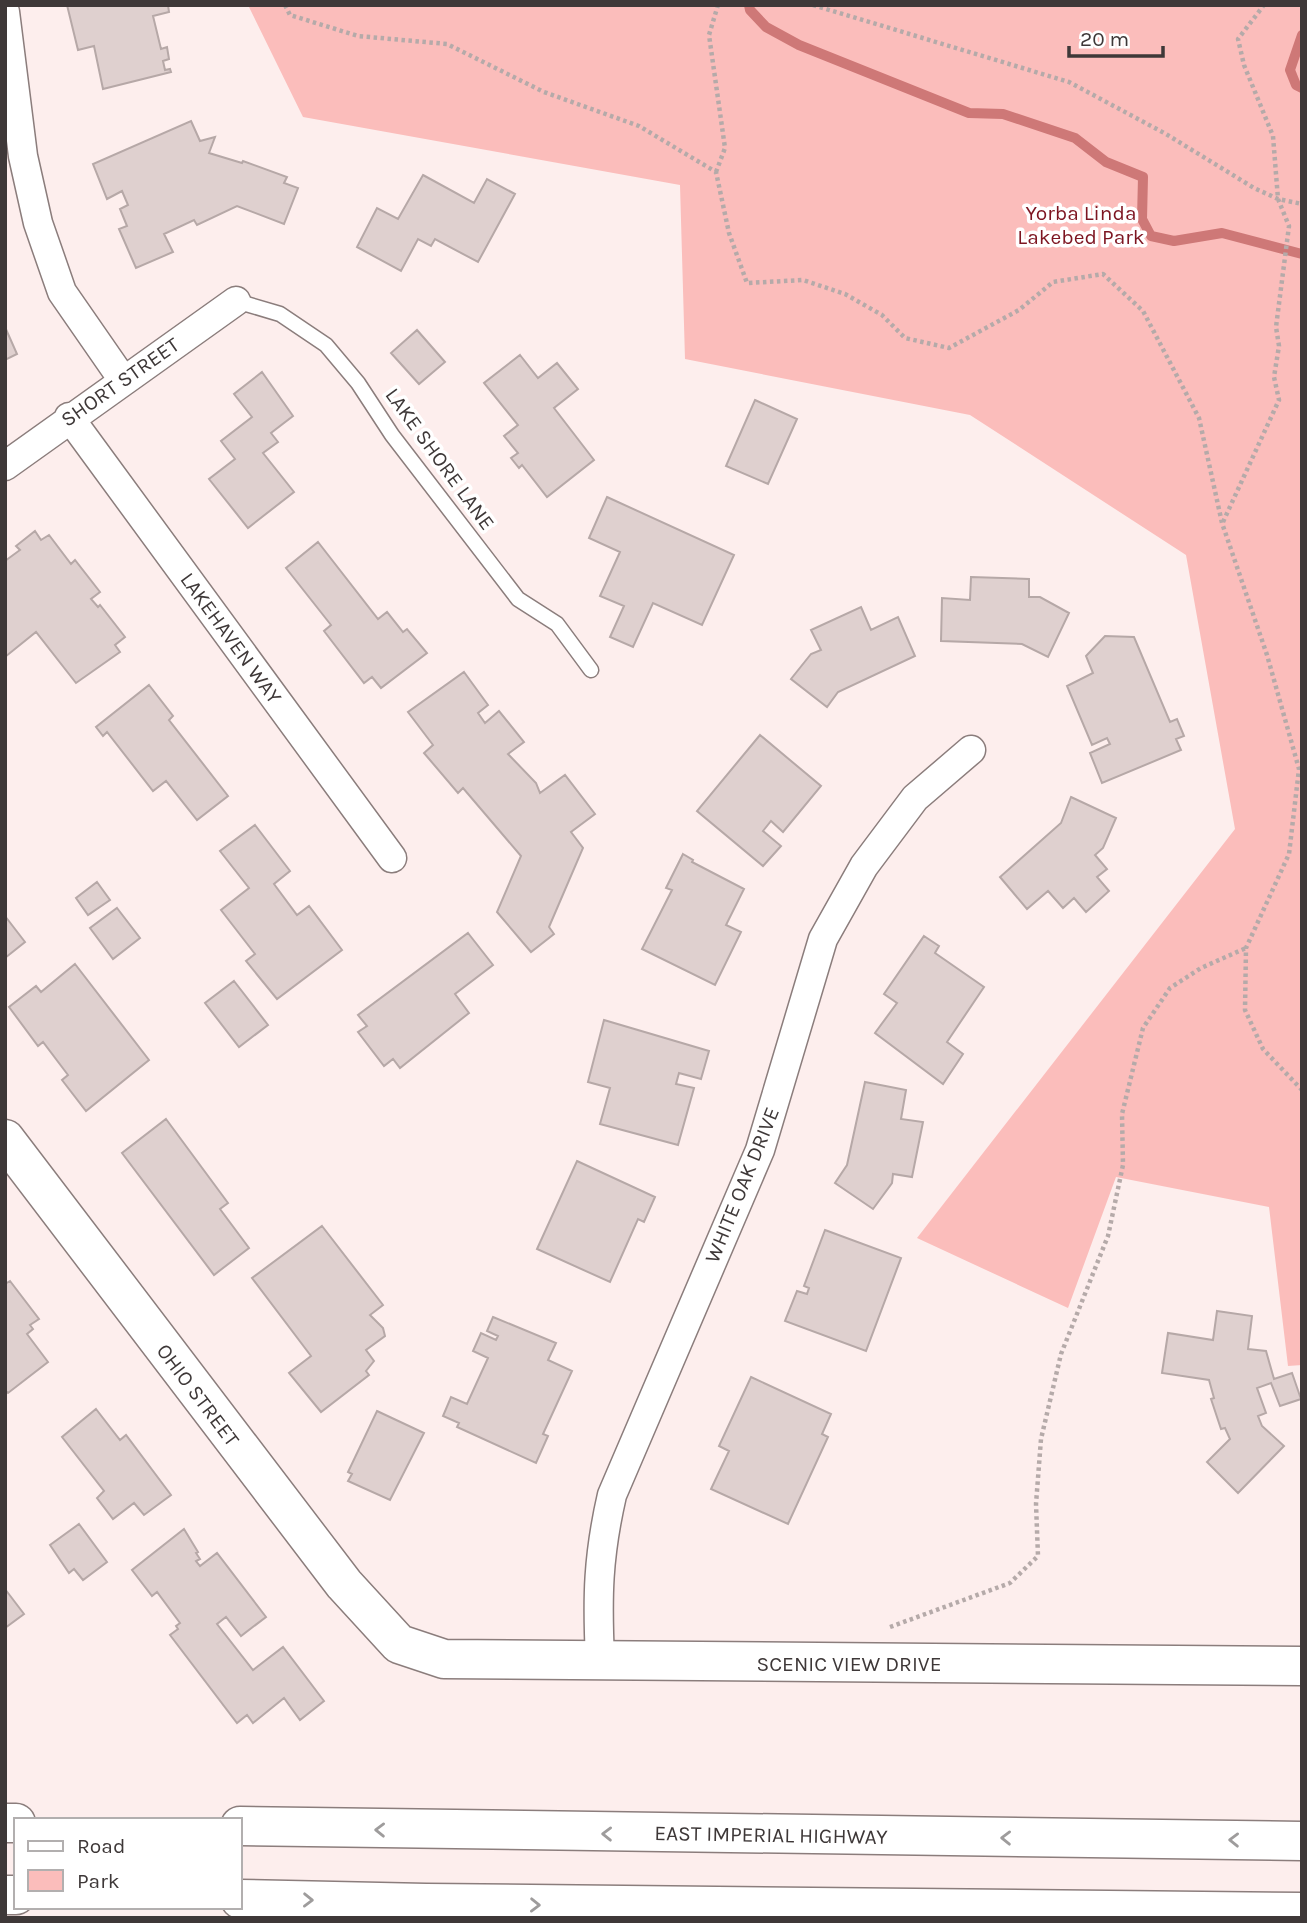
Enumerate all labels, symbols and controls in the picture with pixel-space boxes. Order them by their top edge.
scale bar [1069,14,1164,58]
text: 20 m [1080,27,1129,51]
park label: Yorba Linda Lakebed Park [1017,201,1145,249]
street label: SHORT STREET [56,332,184,432]
street label: LAKE SHORE LANE [380,383,500,535]
street label: LAKEHAVEN WAY [175,568,287,709]
street label: WHITE OAK DRIVE [700,1104,784,1266]
street label: OHIO STREET [152,1339,245,1451]
street label: SCENIC VIEW DRIVE [757,1652,941,1676]
legend [14,1818,242,1909]
street label: EAST IMPERIAL HIGHWAY [654,1821,888,1849]
one-way arrow [374,1822,385,1837]
one-way arrow [601,1826,612,1841]
one-way arrow [1000,1830,1011,1846]
one-way arrow [1228,1832,1238,1848]
text: Road [77,1834,125,1858]
text: Park [77,1869,120,1893]
one-way arrow [303,1893,314,1908]
one-way arrow [530,1897,541,1912]

